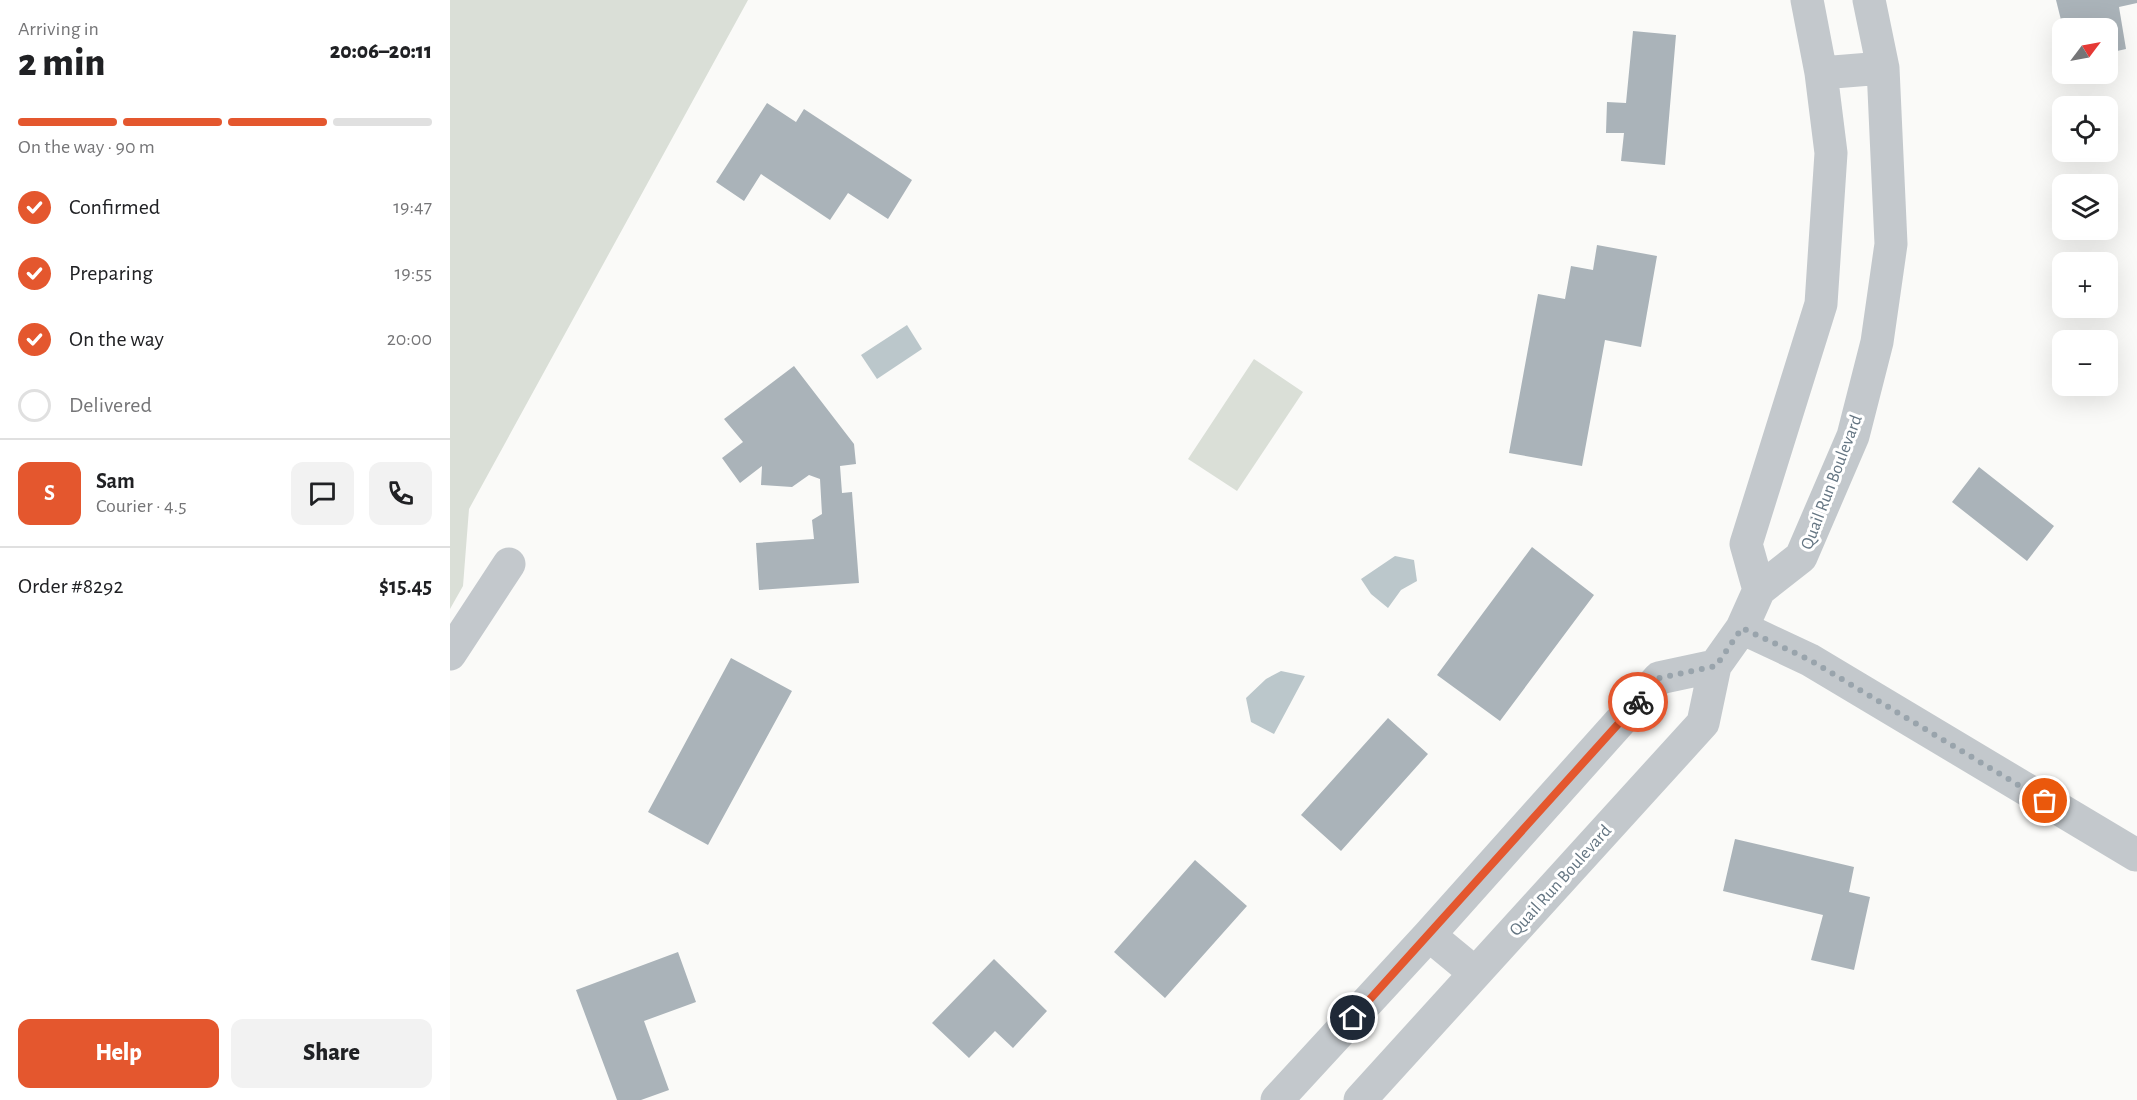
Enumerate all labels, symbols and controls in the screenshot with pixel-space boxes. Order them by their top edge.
north arrow [2052,18,2118,84]
map controls [2052,18,2118,396]
text: Arriving in [18,19,99,39]
text: 20:06–20:11 [330,40,432,62]
text: 2 min [18,44,105,83]
button: locate [2052,96,2118,162]
text: On the way · 90 m [18,137,155,157]
button: layers [2052,174,2118,240]
icon: check [18,191,51,224]
text: Confirmed [69,196,160,218]
text: 19:47 [393,197,432,217]
button: + [2052,252,2118,318]
icon: check [18,257,51,290]
text: Preparing [69,262,153,284]
text: 19:55 [394,263,432,283]
icon: check [18,323,51,356]
text: On the way [69,328,164,350]
text: 20:00 [387,329,432,349]
button: − [2052,330,2118,396]
text: Delivered [69,394,152,416]
street label: Quail Run Boulevard [1798,413,1866,552]
button: chat [291,462,354,525]
button: phone [369,462,432,525]
text: Sam [96,470,135,492]
text: S [44,482,55,504]
text: Courier · 4.5 [96,496,187,516]
text: Order #8292 [18,575,123,597]
text: $15.45 [379,575,432,597]
courier [1608,672,1668,732]
icon: bike [1622,686,1655,719]
pin [2019,775,2070,826]
icon: bag [2028,784,2061,817]
street label: Quail Run Boulevard [1506,822,1615,940]
pin [1327,992,1378,1043]
icon: home [1336,1001,1369,1034]
button: Help [18,1019,219,1088]
button: Share [231,1019,432,1088]

